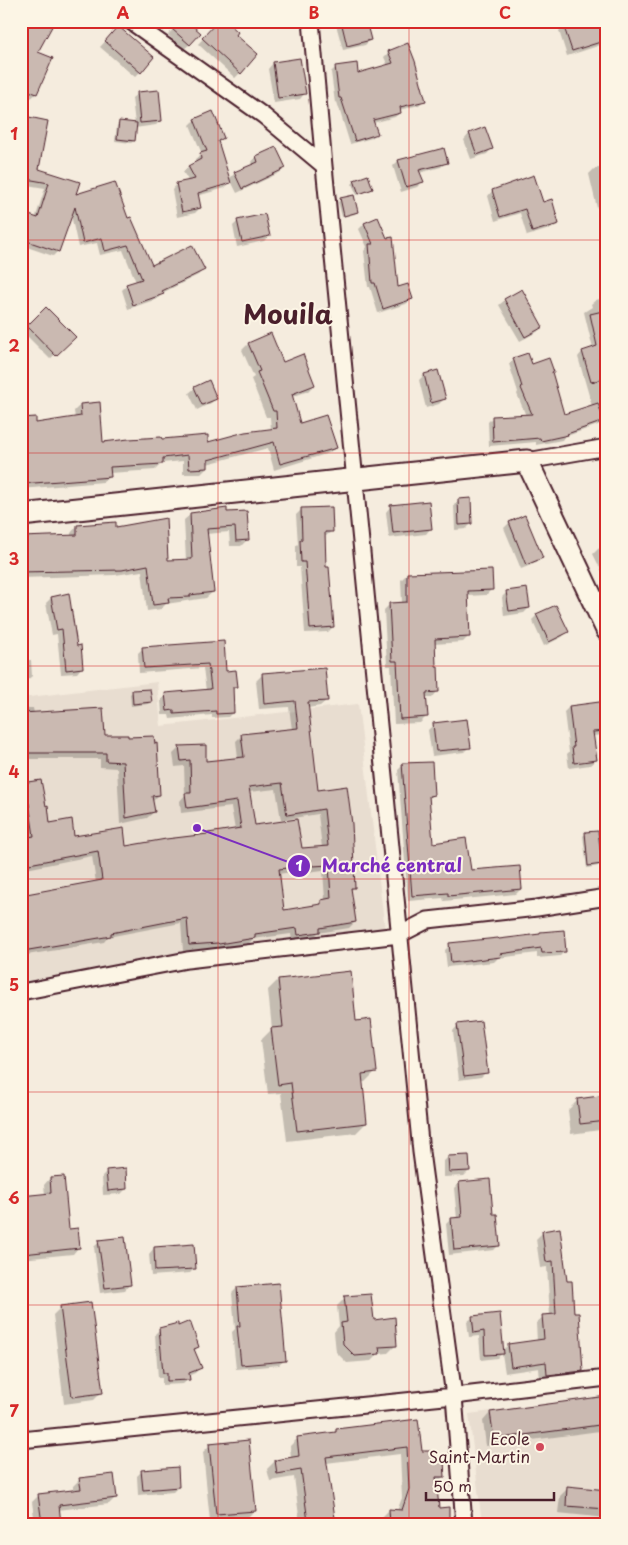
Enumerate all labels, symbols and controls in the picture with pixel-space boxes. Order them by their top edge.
text: A [117,0,130,24]
text: B [309,0,320,24]
text: C [499,0,511,24]
text: 1 [10,121,18,145]
district label: Mouila [243,294,333,333]
text: 2 [8,333,20,357]
text: 3 [9,546,19,570]
text: 4 [9,759,20,783]
callout: Marché central [286,849,472,882]
text: Marché central [322,851,462,878]
text: 1 [295,853,303,876]
text: 5 [9,972,19,996]
text: 6 [8,1185,20,1209]
text: 7 [9,1398,19,1422]
place label: Ecole Saint-Martin [429,1426,530,1468]
marker: Ecole Saint-Martin [534,1441,546,1453]
scale bar [426,1470,553,1502]
text: 50 m [433,1474,472,1497]

